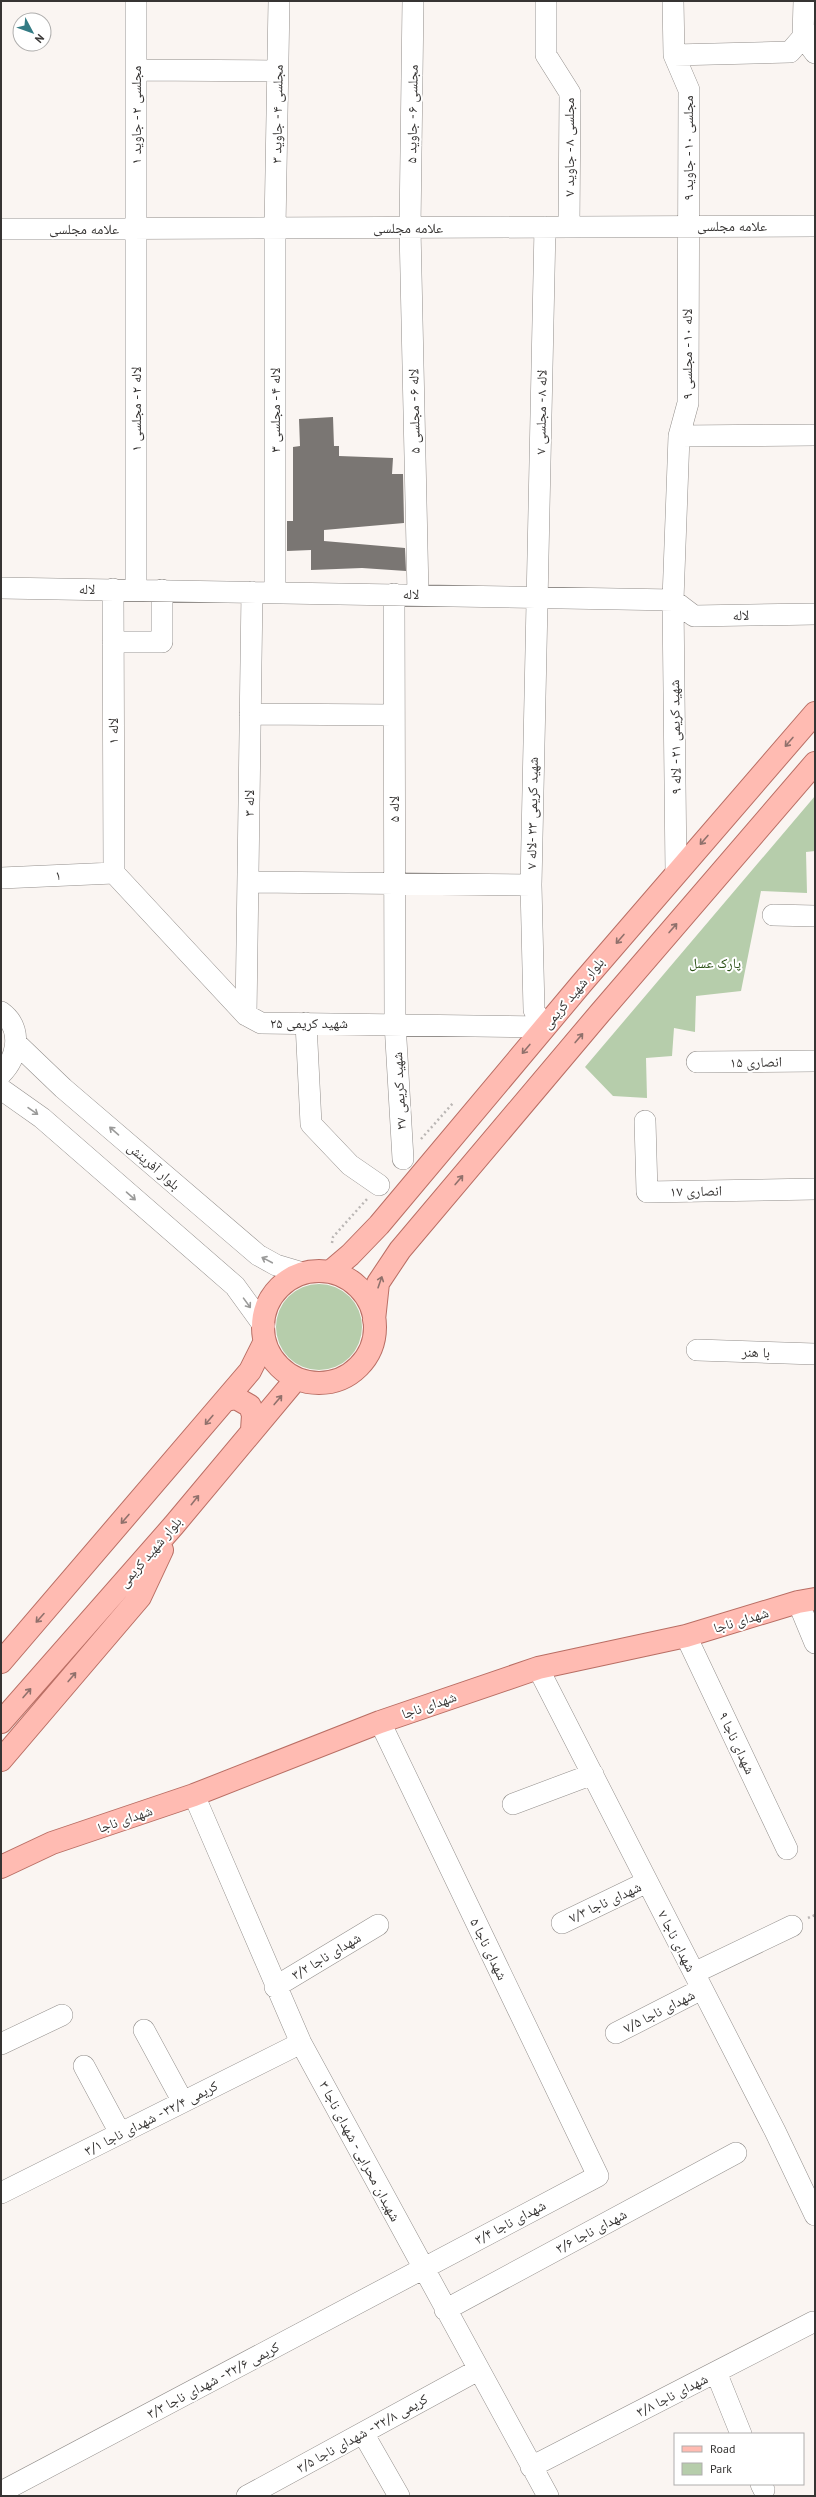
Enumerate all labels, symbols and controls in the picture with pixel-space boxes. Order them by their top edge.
north arrow [12,12,52,52]
text: N [32,31,47,46]
street label: مجلسی ۴ - جاوید ۳ [267,64,287,164]
street label: مجلسی ۶ - جاوید ۵ [402,64,422,164]
street label: مجلسی ۲ - جاوید ۱ [127,66,145,164]
street label: مجلسی ۱۰ - جاوید ۹ [679,95,697,201]
street label: مجلسی ۸ - جاوید ۷ [560,98,578,196]
street label: علامه مجلسی [697,217,767,235]
street label: علامه مجلسی [373,219,443,237]
street label: علامه مجلسی [49,220,119,238]
street label: لاله ۱۰ - مجلسی ۹ [678,308,696,400]
street label: لاله ۲ - مجلسی ۱ [127,367,145,451]
street label: لاله ۴ - مجلسی ۳ [266,368,284,452]
street label: لاله ۶ - مجلسی ۵ [404,368,424,454]
street label: لاله ۸ - مجلسی ۷ [531,369,551,455]
street label: لاله [79,580,95,598]
street label: لاله [403,585,419,603]
street label: لاله [733,606,749,624]
street label: شهید کریمی ۲۱ - لاله ۹ [665,679,685,795]
street label: لاله ۱ [104,718,122,744]
one-way arrow [785,737,794,747]
street label: شهید کریمی ۲۳ -لاله ۷ [522,757,542,869]
street label: لاله ۳ [240,790,258,816]
street label: لاله ۵ [385,796,403,822]
one-way arrow [700,835,709,846]
street label: ۱ [54,866,62,884]
one-way arrow [668,923,677,934]
one-way arrow [615,934,624,944]
street label: بلوار شهید کریمی [538,953,608,1032]
park label: پارک عسل [689,954,741,972]
street label: شهید کریمی ۲۵ [270,1014,348,1032]
one-way arrow [574,1032,583,1043]
one-way arrow [522,1043,531,1054]
street label: شهید کریمی ۲۷ [388,1052,410,1130]
street label: انصاری ۱۵ [730,1053,782,1071]
one-way arrow [27,1107,38,1115]
one-way arrow [109,1126,119,1136]
street label: بلوار آفرینش [124,1138,184,1194]
one-way arrow [454,1175,463,1185]
street label: انصاری ۱۷ [670,1182,722,1200]
one-way arrow [126,1191,137,1200]
one-way arrow [261,1256,273,1263]
one-way arrow [376,1277,384,1289]
one-way arrow [243,1297,251,1308]
street label: با هنر [741,1342,770,1361]
one-way arrow [274,1394,283,1405]
one-way arrow [205,1415,214,1425]
one-way arrow [191,1494,199,1505]
street label: بلوار شهید کریمی [114,1513,186,1591]
one-way arrow [120,1514,130,1524]
street label: شهدای ناجا [711,1603,771,1637]
one-way arrow [36,1612,45,1623]
one-way arrow [67,1672,76,1683]
one-way arrow [22,1687,31,1698]
street label: شهدای ناجا [399,1687,459,1723]
street label: شهدای ناجا ۹ [715,1709,759,1777]
street label: شهدای ناجا [95,1801,155,1837]
street label: شهدای ناجا ۷/۳ [566,1877,644,1927]
street label: شهدای ناجا ۷ [654,1907,700,1975]
street label: شهدای ناجا ۵ [466,1915,512,1983]
street label: شهدای ناجا ۳/۲ [288,1928,364,1984]
street label: شهدای ناجا ۷/۵ [620,1985,698,2037]
street label: کریمی ۳۲/۴ - شهدای ناجا ۳/۱ [81,2076,221,2160]
street label: شهیدان محرابی - شهدای ناجا ۳ [315,2078,405,2224]
street label: شهدای ناجا ۳/۴ [471,2196,549,2248]
street label: شهدای ناجا ۳/۶ [552,2205,630,2257]
street label: کریمی ۳۲/۶ - شهدای ناجا ۳/۳ [144,2337,283,2423]
street label: شهدای ناجا ۳/۸ [633,2369,711,2421]
street label: کریمی ۳۲/۸ - شهدای ناجا ۳/۵ [293,2389,431,2477]
legend [674,2433,804,2485]
text: Road [710,2441,735,2456]
text: Park [710,2461,732,2476]

